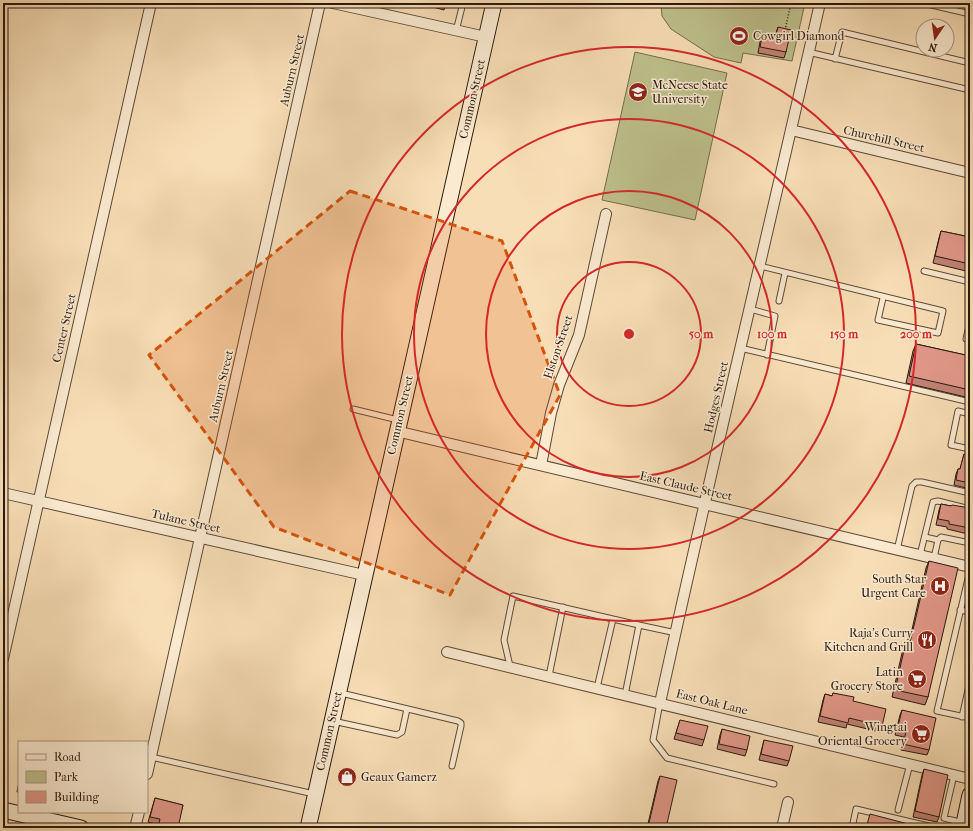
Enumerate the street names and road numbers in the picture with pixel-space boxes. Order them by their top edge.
street label: Auburn Street [277,32,307,108]
street label: Common Street [456,57,488,140]
street label: Churchill Street [842,123,927,155]
street label: Center Street [49,291,79,364]
street label: Elston Street [541,313,576,381]
street label: Auburn Street [206,348,236,424]
street label: Hodges Street [701,359,731,434]
street label: Common Street [384,373,416,456]
street label: East Claude Street [638,469,734,504]
street label: Tulane Street [150,506,223,536]
street label: East Oak Lane [675,686,749,718]
street label: Common Street [313,689,345,772]

